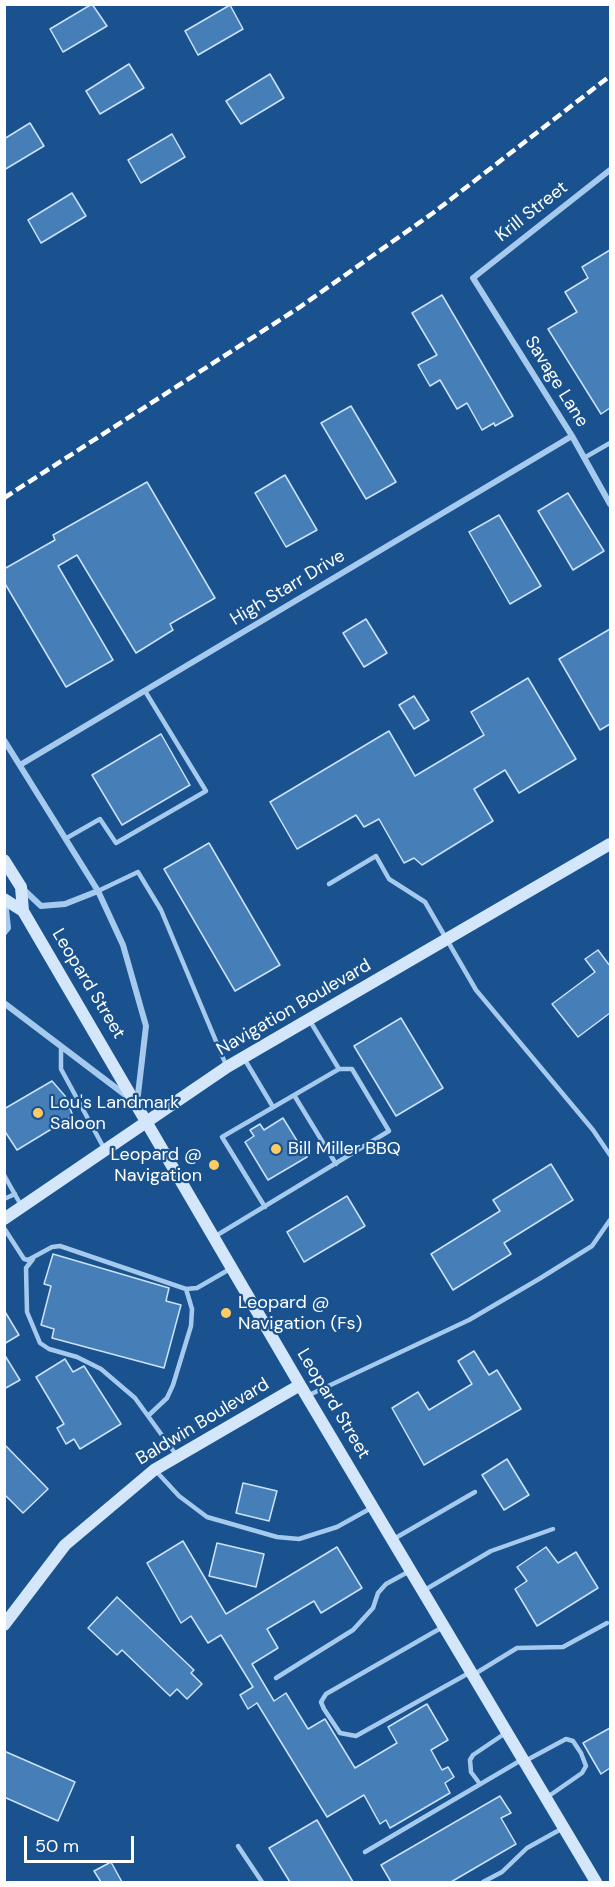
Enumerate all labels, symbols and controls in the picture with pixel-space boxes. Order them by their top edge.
street label: Krill Street [492,177,572,247]
street label: Savage Lane [519,332,593,432]
street label: High Starr Drive [227,545,349,631]
street label: Leopard Street [47,925,129,1043]
street label: Navigation Boulevard [213,955,375,1061]
place label: Lou's Landmark Saloon [50,1092,179,1134]
marker: Lou's Landmark Saloon [31,1106,45,1120]
place label: Bill Miller BBQ [288,1138,401,1160]
marker: Bill Miller BBQ [269,1142,283,1156]
place label: Leopard @ Navigation [110,1144,202,1186]
marker: Leopard @ Navigation [207,1158,221,1172]
place label: Leopard @ Navigation (Fs) [238,1292,362,1334]
marker: Leopard @ Navigation (Fs) [219,1306,233,1320]
street label: Leopard Street [292,1345,374,1463]
street label: Baldwin Boulevard [133,1374,273,1470]
scale bar [27,1824,136,1862]
text: 50 m [35,1834,79,1858]

